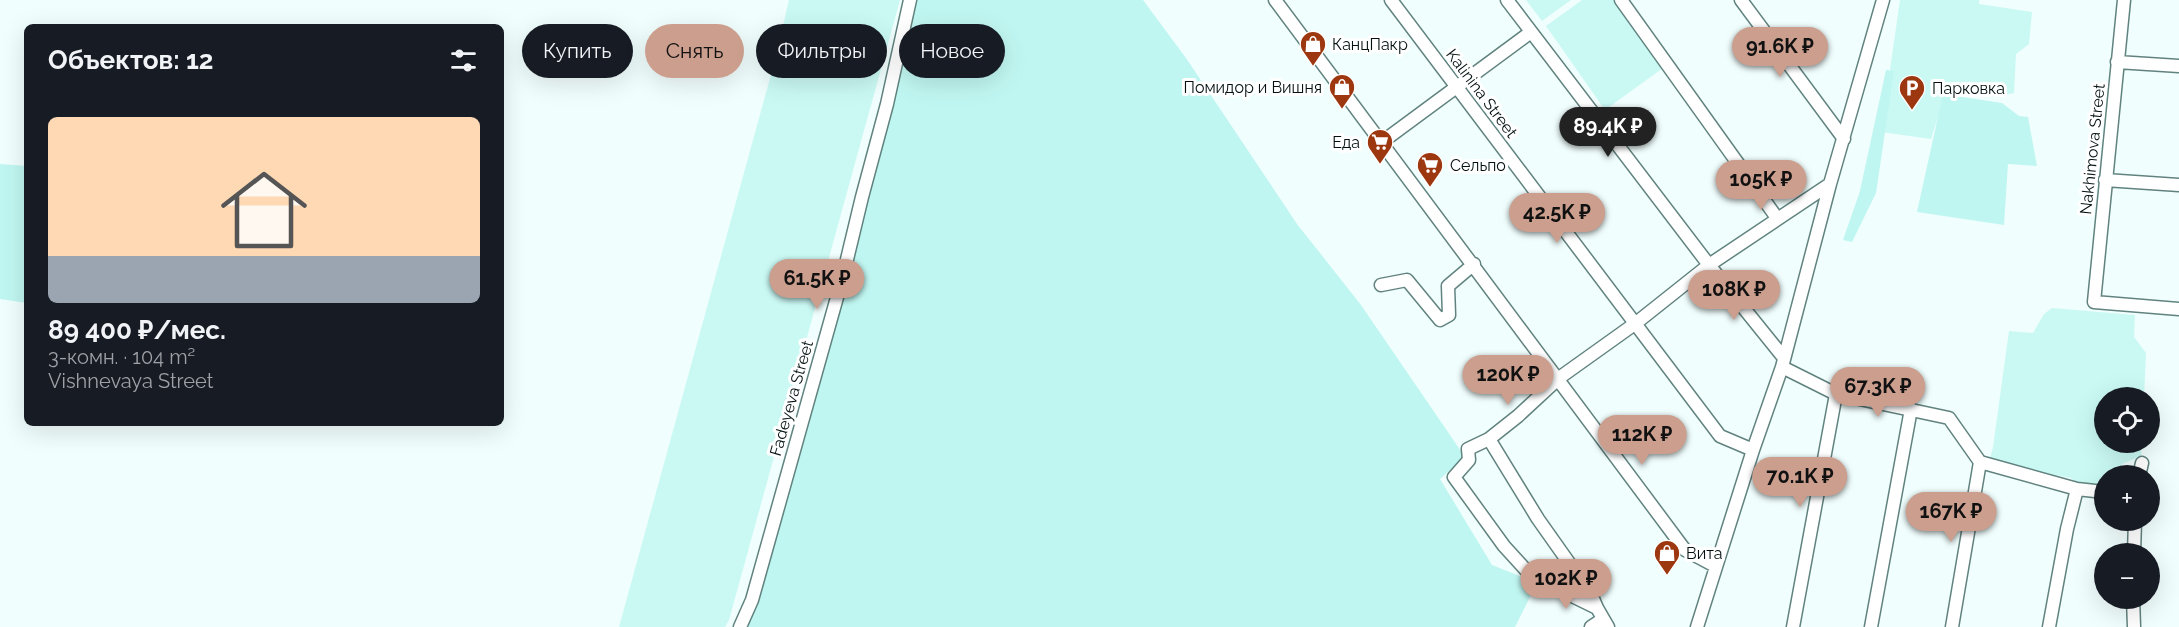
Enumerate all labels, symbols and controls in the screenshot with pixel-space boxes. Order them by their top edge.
chip: Купить [522,24,633,78]
chip: Снять [645,24,744,78]
chip: Фильтры [756,24,887,78]
chip: Новое [899,24,1005,78]
pin: 91.6K ₽ [1725,27,1835,78]
shop icon: КанцПакр [1298,29,1328,67]
text: 91.6K ₽ [1746,34,1814,58]
place label: КанцПакр [1332,35,1408,54]
icon: filters [447,44,480,77]
text: Объектов: 12 [48,45,214,75]
street label: Kalinina Street [1442,45,1522,142]
shop icon: Помидор и Вишня [1327,72,1357,110]
parking icon: Парковка [1897,73,1927,111]
place label: Помидор и Вишня [1183,78,1322,97]
place label: Парковка [1932,79,2005,98]
street label: Nakhimova Street [2076,82,2109,216]
pin: 89.4K ₽ [1553,107,1663,158]
text: 89.4K ₽ [1573,114,1643,138]
supermarket icon: Еда [1365,127,1395,165]
place label: Еда [1332,133,1360,152]
supermarket icon: Сельпо [1415,150,1445,188]
icon: home [210,156,318,264]
place label: Сельпо [1450,156,1506,175]
pin: 105K ₽ [1712,160,1810,211]
text: 105K ₽ [1730,167,1792,191]
pin: 42.5K ₽ [1502,193,1612,244]
text: 42.5K ₽ [1523,200,1591,224]
pin: 61.5K ₽ [762,259,872,310]
text: 61.5K ₽ [783,266,851,290]
pin: 108K ₽ [1685,270,1783,321]
text: 108K ₽ [1702,277,1766,301]
text: 89 400 ₽/мес. [48,315,226,345]
street label: Fadeyeva Street [766,338,817,458]
text: 3-комн. · 104 m² [48,345,195,369]
pin: 120K ₽ [1459,355,1557,406]
text: 120K ₽ [1477,362,1540,386]
pin: 67.3K ₽ [1823,367,1933,418]
text: Vishnevaya Street [48,369,213,393]
text: 67.3K ₽ [1844,374,1912,398]
map controls [2094,387,2160,609]
button: locate [2094,387,2160,453]
pin: 112K ₽ [1593,415,1691,466]
text: 112K ₽ [1612,422,1672,446]
pin: 70.1K ₽ [1745,457,1855,508]
text: 70.1K ₽ [1766,464,1834,488]
button: + [2094,465,2160,531]
pin: 167K ₽ [1902,492,2000,543]
text: 167K ₽ [1920,499,1982,523]
shop icon: Вита [1652,538,1682,576]
button: − [2094,543,2160,609]
place label: Вита [1686,544,1722,563]
pin: 102K ₽ [1517,559,1615,610]
text: 102K ₽ [1535,566,1598,590]

